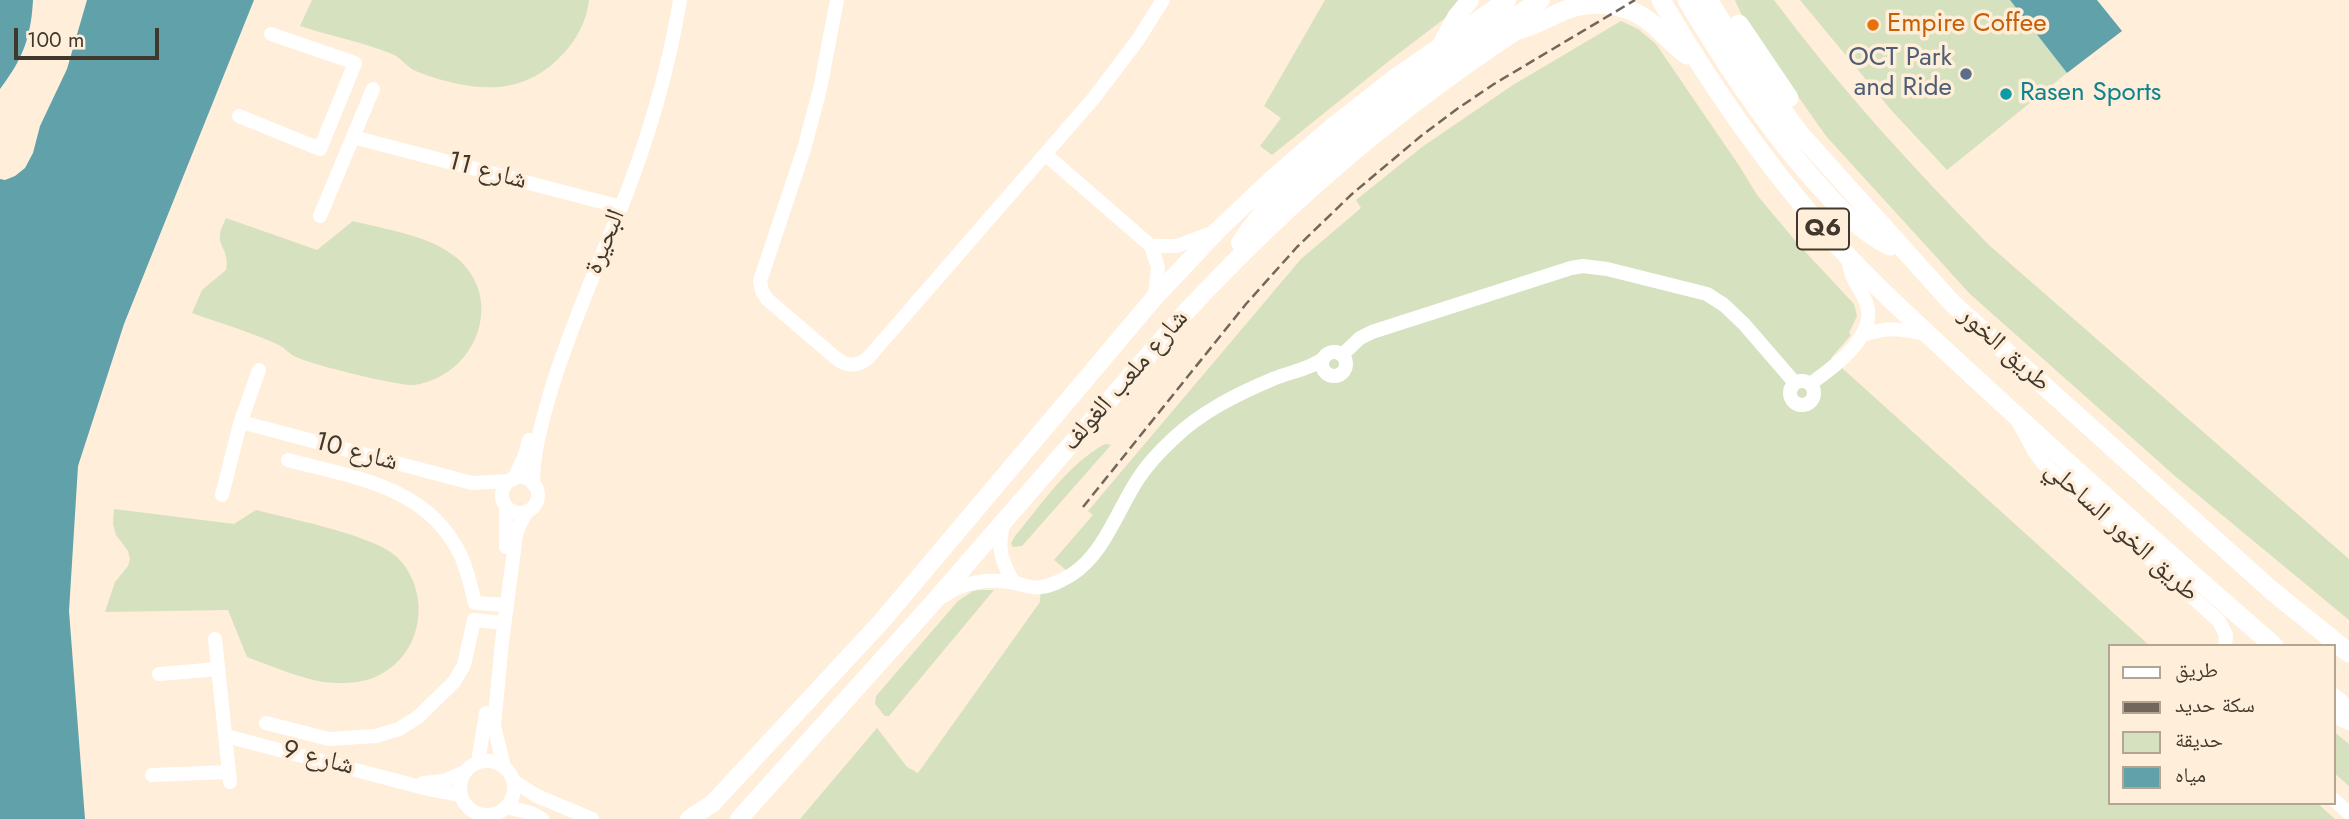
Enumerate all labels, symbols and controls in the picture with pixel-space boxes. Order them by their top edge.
place label: Empire Coffee [1887,9,2047,41]
scale bar [18,14,163,58]
marker: Empire Coffee [1865,17,1881,33]
text: 100 m [27,25,84,55]
place label: OCT Park and Ride [1848,43,1952,104]
marker: OCT Park and Ride [1958,66,1974,82]
place label: Rasen Sports [2020,78,2161,110]
marker: Rasen Sports [1998,86,2014,102]
street label: شارع 11 [444,146,530,198]
street label: البحيرة [579,205,633,279]
road number: Q6 [1797,209,1849,250]
street label: طريق الخور [1952,301,2056,399]
street label: شارع ملعب الغولف [1056,304,1196,458]
street label: شارع 10 [311,427,401,479]
street label: طريق الخور الساحلي [2038,455,2204,609]
legend [2108,644,2335,805]
text: طريق [2175,655,2218,685]
text: سكة حديد [2175,690,2255,720]
text: حديقة [2175,725,2223,755]
street label: شارع 9 [279,735,357,783]
text: مياه [2175,760,2206,790]

